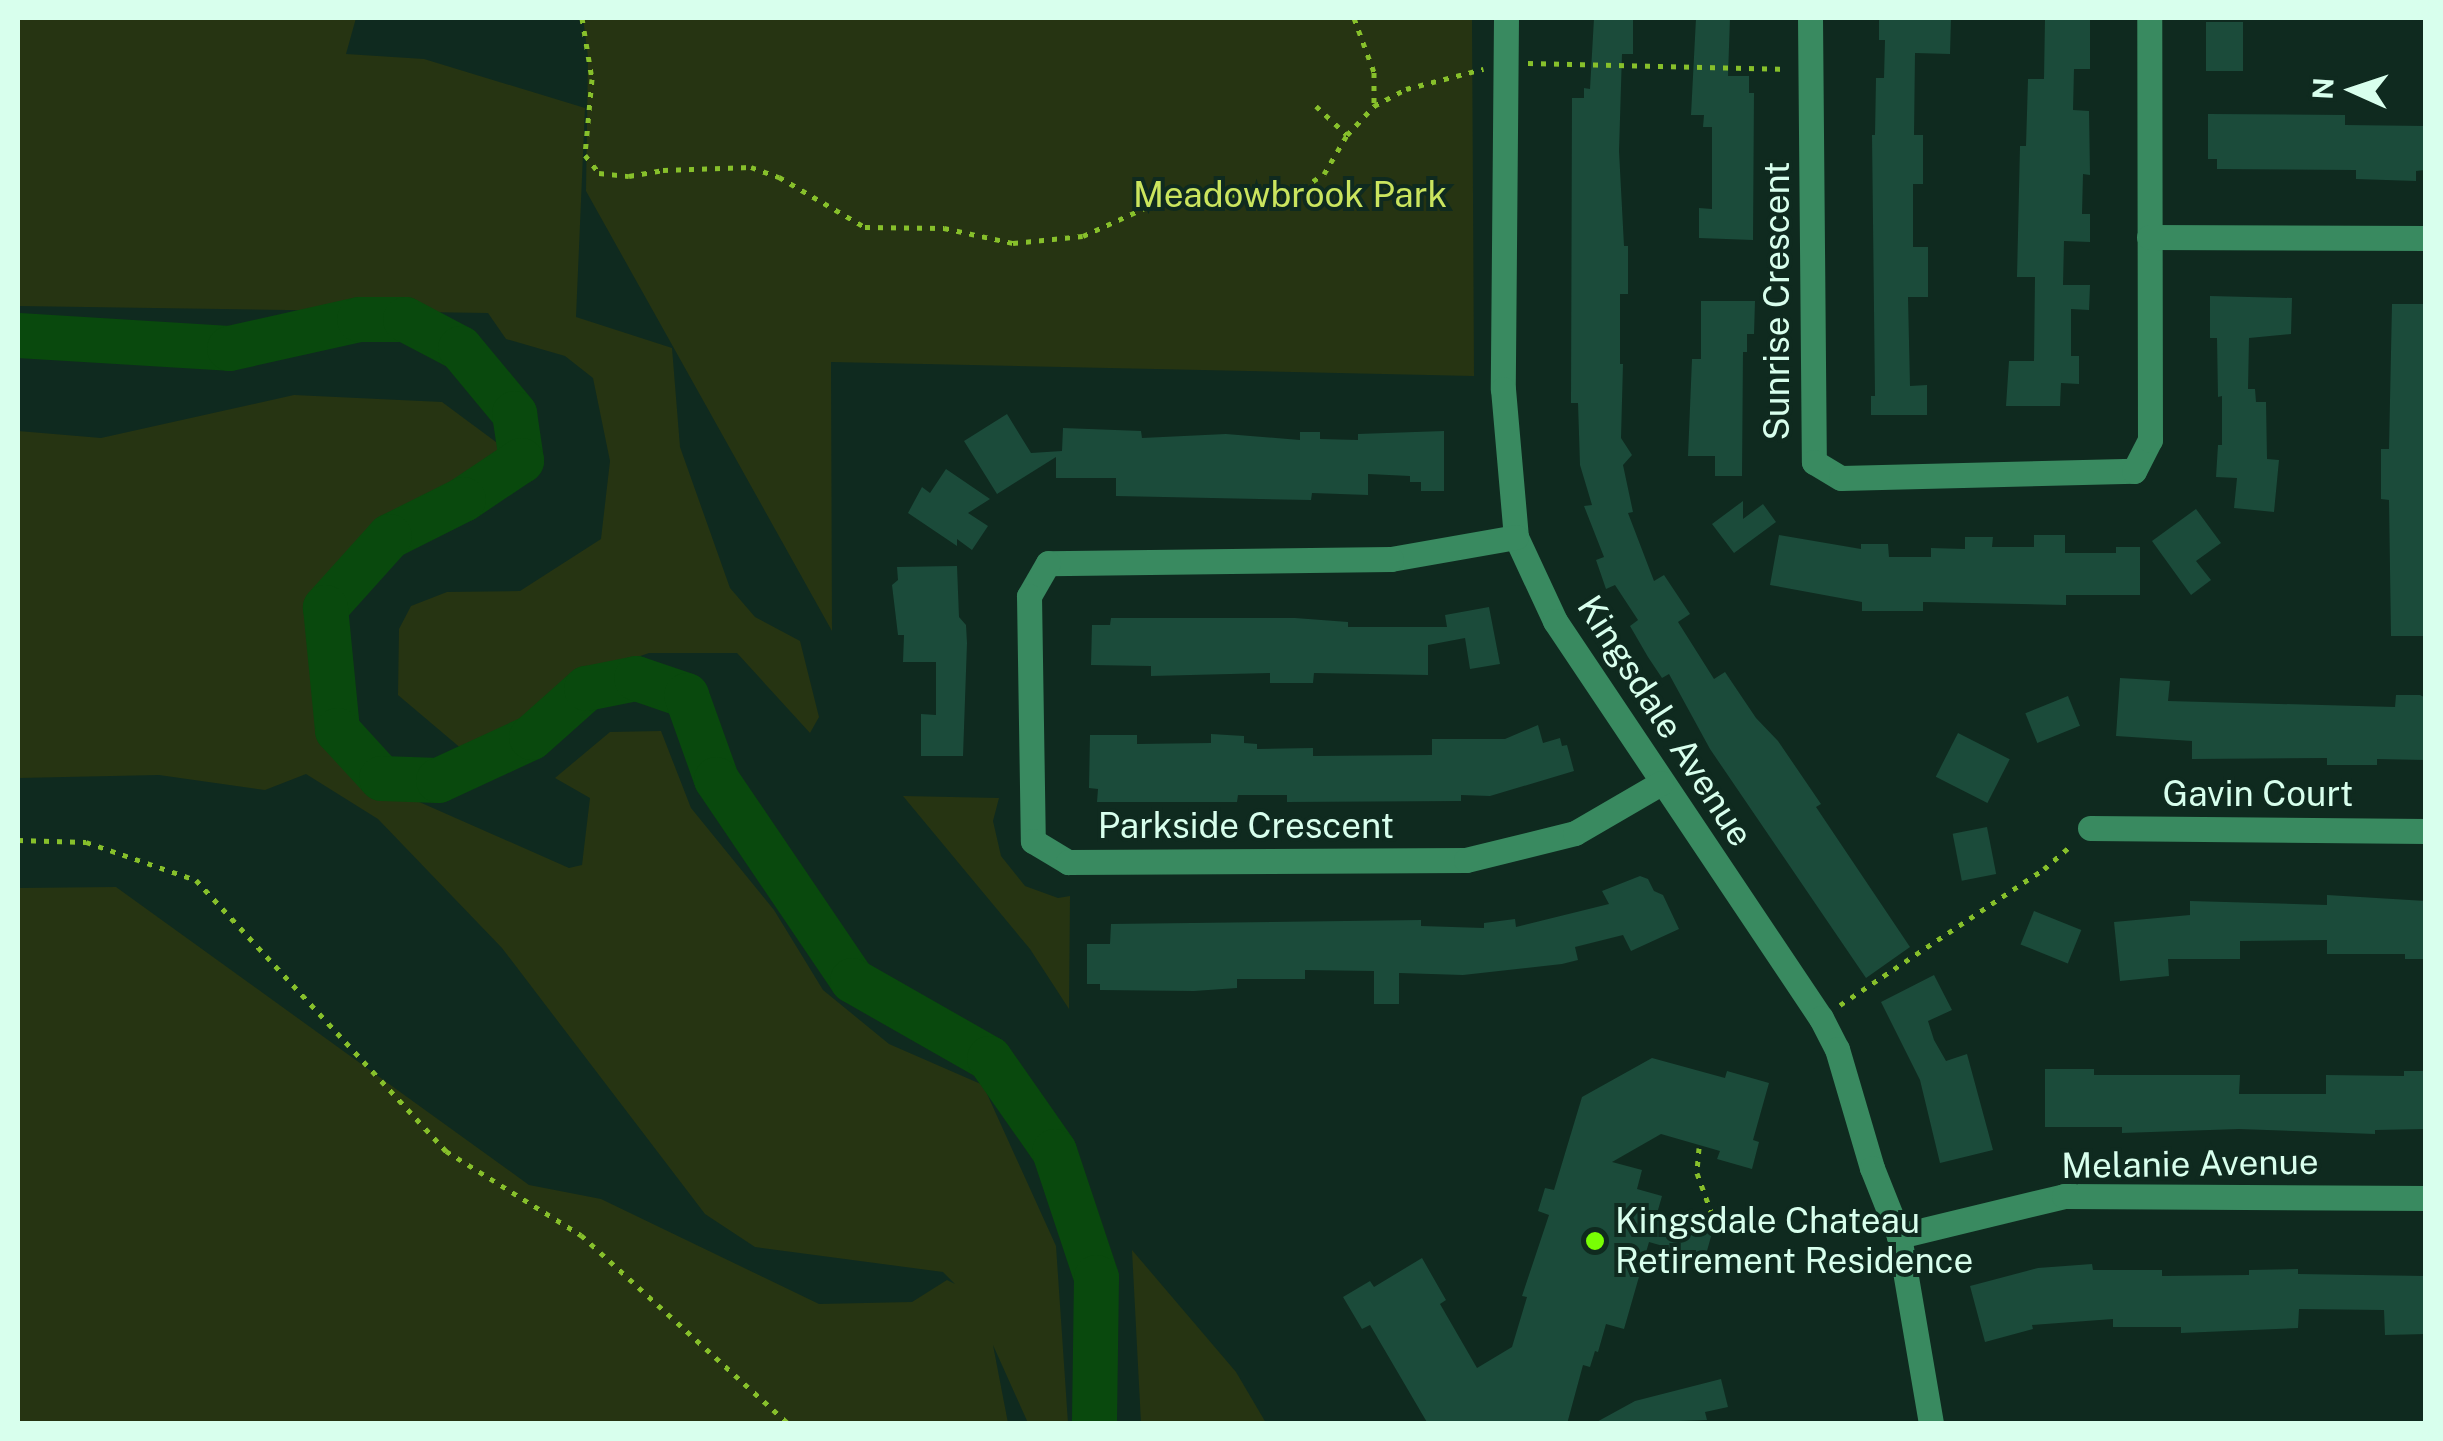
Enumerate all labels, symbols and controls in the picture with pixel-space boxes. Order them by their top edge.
north arrow [2303,40,2403,140]
text: N [2305,77,2340,100]
street label: Sunrise Crescent [1756,161,1798,441]
park label: Meadowbrook Park [1133,174,1447,216]
street label: Kingsdale Avenue [1568,588,1762,854]
street label: Gavin Court [2163,773,2353,815]
street label: Parkside Crescent [1098,805,1394,847]
street label: Melanie Avenue [2061,1141,2319,1187]
place label: Kingsdale Chateau Retirement Residence [1615,1200,1973,1282]
marker: Kingsdale Chateau Retirement Residence [1584,1230,1606,1252]

